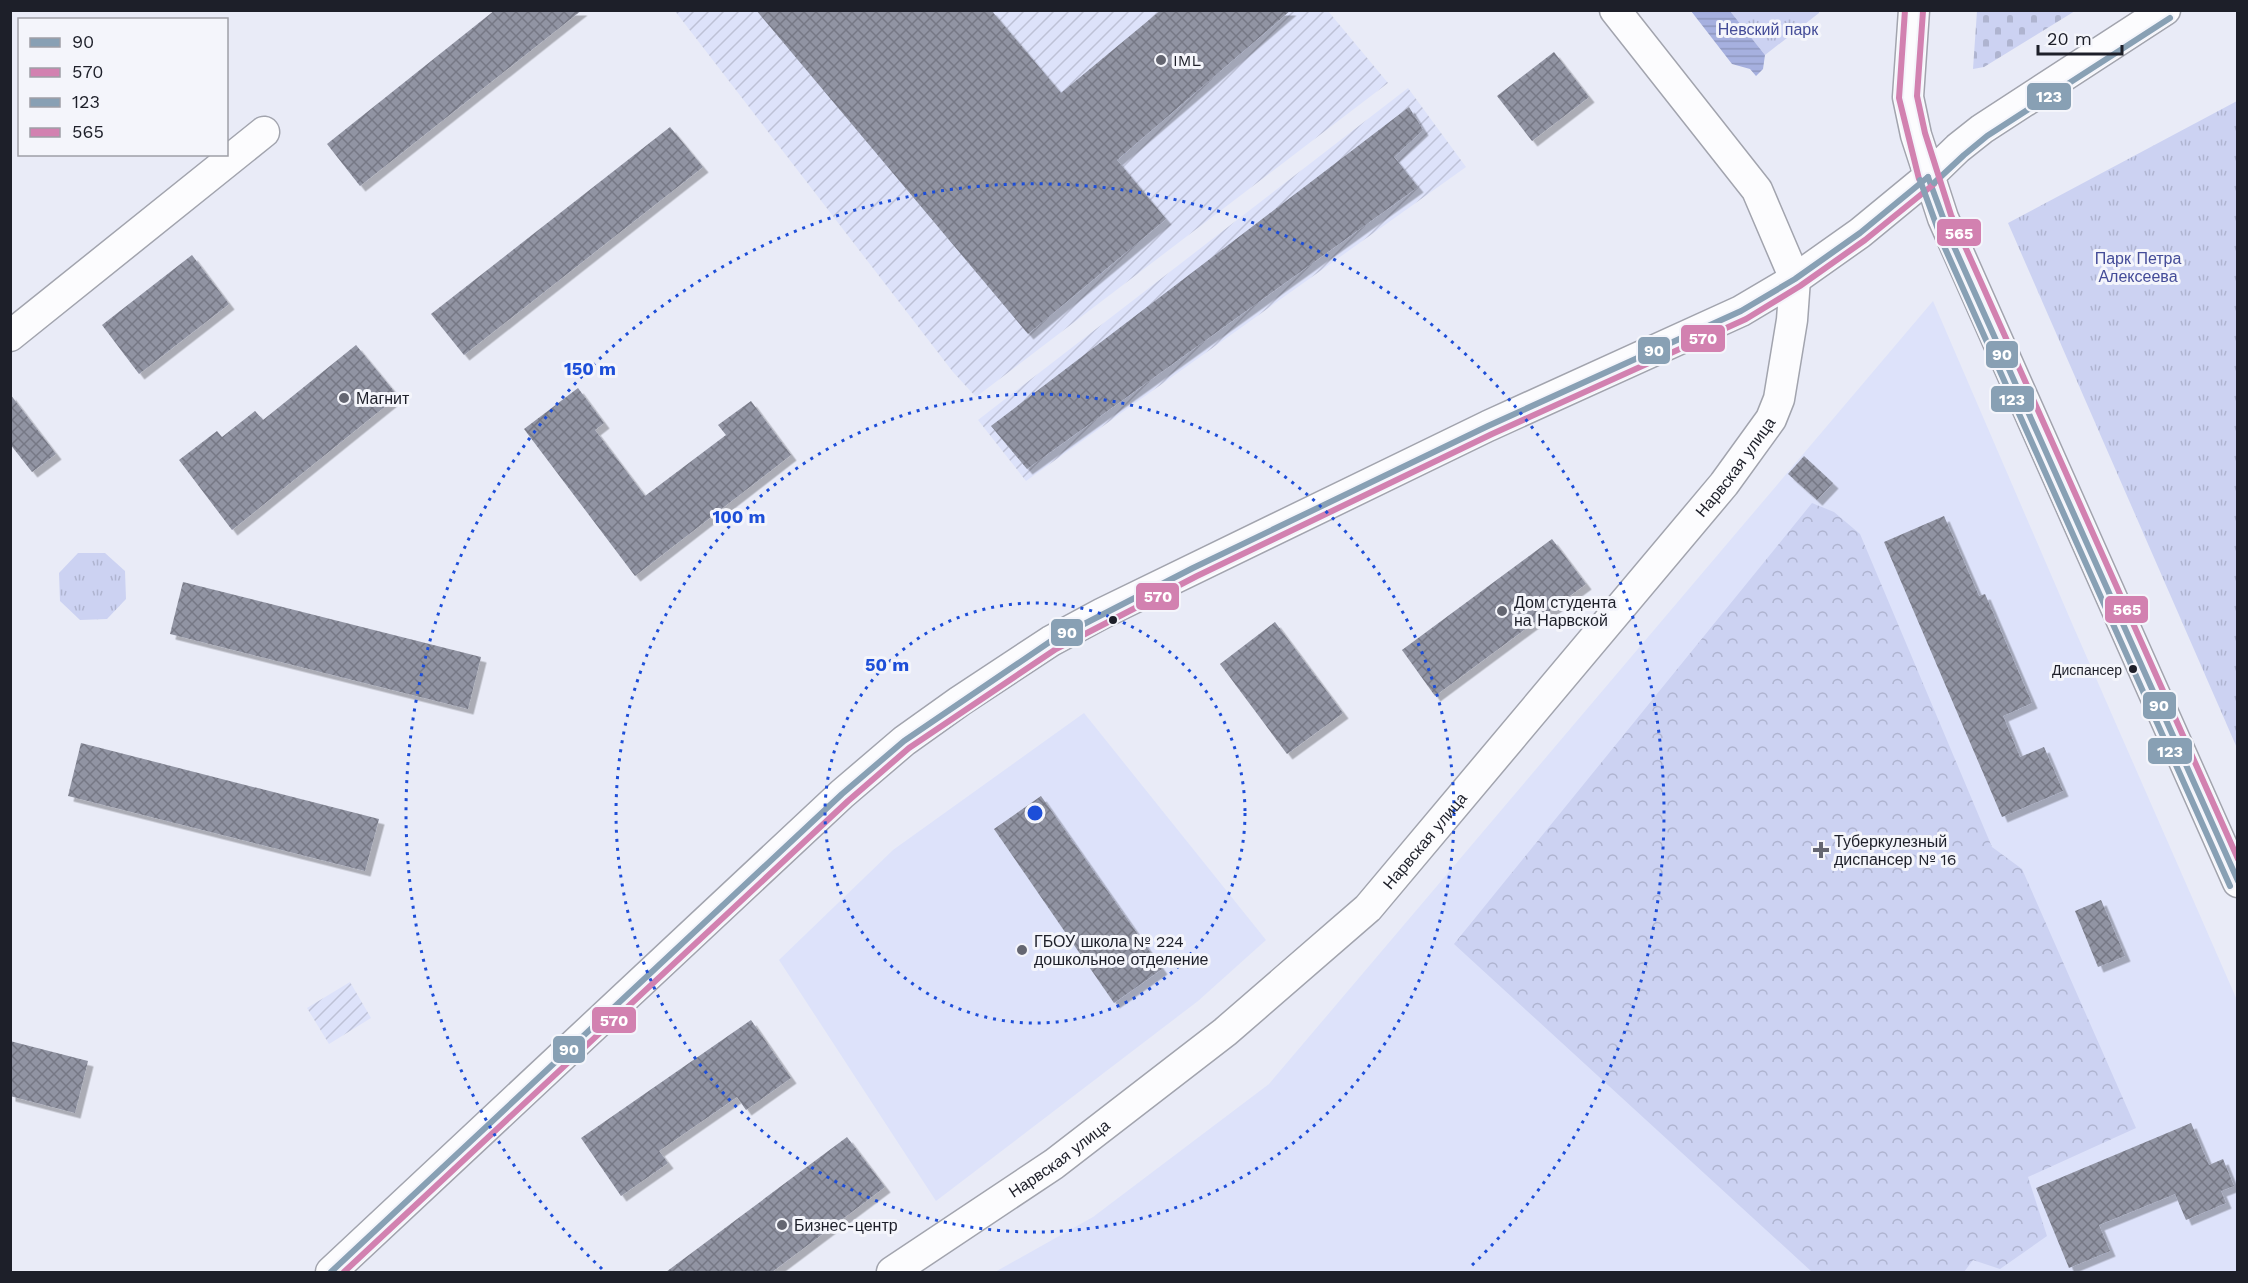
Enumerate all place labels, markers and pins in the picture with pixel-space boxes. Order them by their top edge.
place label: IML [1173,51,1201,70]
marker: IML [1154,53,1168,67]
place label: Магнит [356,389,410,408]
marker: Магнит [337,391,351,405]
place label: Дом студента на Нарвской [1514,593,1617,630]
marker: Дом студента на Нарвской [1495,604,1509,618]
unlabelled marker [1107,614,1119,626]
place label: Диспансер [2052,662,2122,678]
marker: Диспансер [2127,663,2139,675]
centre of rings [1025,803,1045,823]
place label: Туберкулезный диспансер № 16 [1834,832,1957,869]
marker: Туберкулезный диспансер № 16 [1812,841,1830,859]
place label: ГБОУ школа № 224 дошкольное отделение [1034,932,1209,969]
marker: ГБОУ школа № 224 дошкольное отделение [1015,943,1029,957]
place label: Бизнес-центр [794,1216,898,1235]
marker: Бизнес-центр [775,1218,789,1232]

